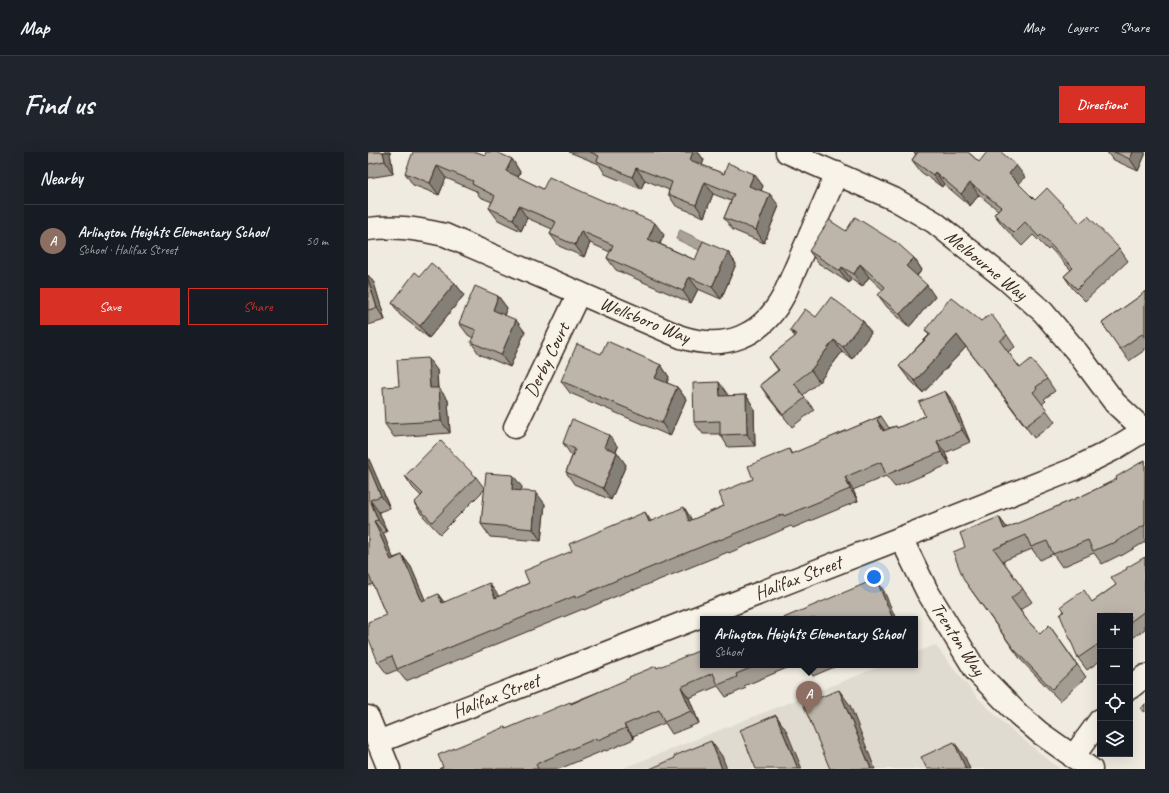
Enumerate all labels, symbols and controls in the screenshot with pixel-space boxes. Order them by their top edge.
text: Map [20,16,50,40]
text: Map [1023,19,1045,36]
text: Layers [1067,19,1098,36]
text: Share [1120,19,1149,36]
button: Directions [1059,86,1145,123]
text: Find us [24,87,94,122]
text: Nearby [40,168,83,189]
text: Arlington Heights Elementary School [78,223,267,242]
street label: Melbourne Way [940,224,1033,306]
text: A [50,233,56,249]
text: 50 m [306,233,328,249]
text: School · Halifax Street [78,242,177,258]
button: Save [40,288,180,325]
button: Share [188,288,328,325]
street label: Wellsboro Way [597,291,695,349]
street label: Derby Court [519,317,576,401]
street label: Halifax Street [751,549,848,606]
your location [864,567,884,587]
street label: Trenton Way [925,598,991,682]
map controls [1097,613,1133,757]
button: + [1097,613,1133,649]
popup [700,616,918,668]
text: Arlington Heights Elementary School [714,625,904,644]
text: School [714,644,742,660]
button: − [1097,649,1133,685]
street label: Halifax Street [449,667,546,724]
pin: A [796,681,822,714]
button: locate [1097,685,1133,721]
button: layers [1097,721,1133,757]

